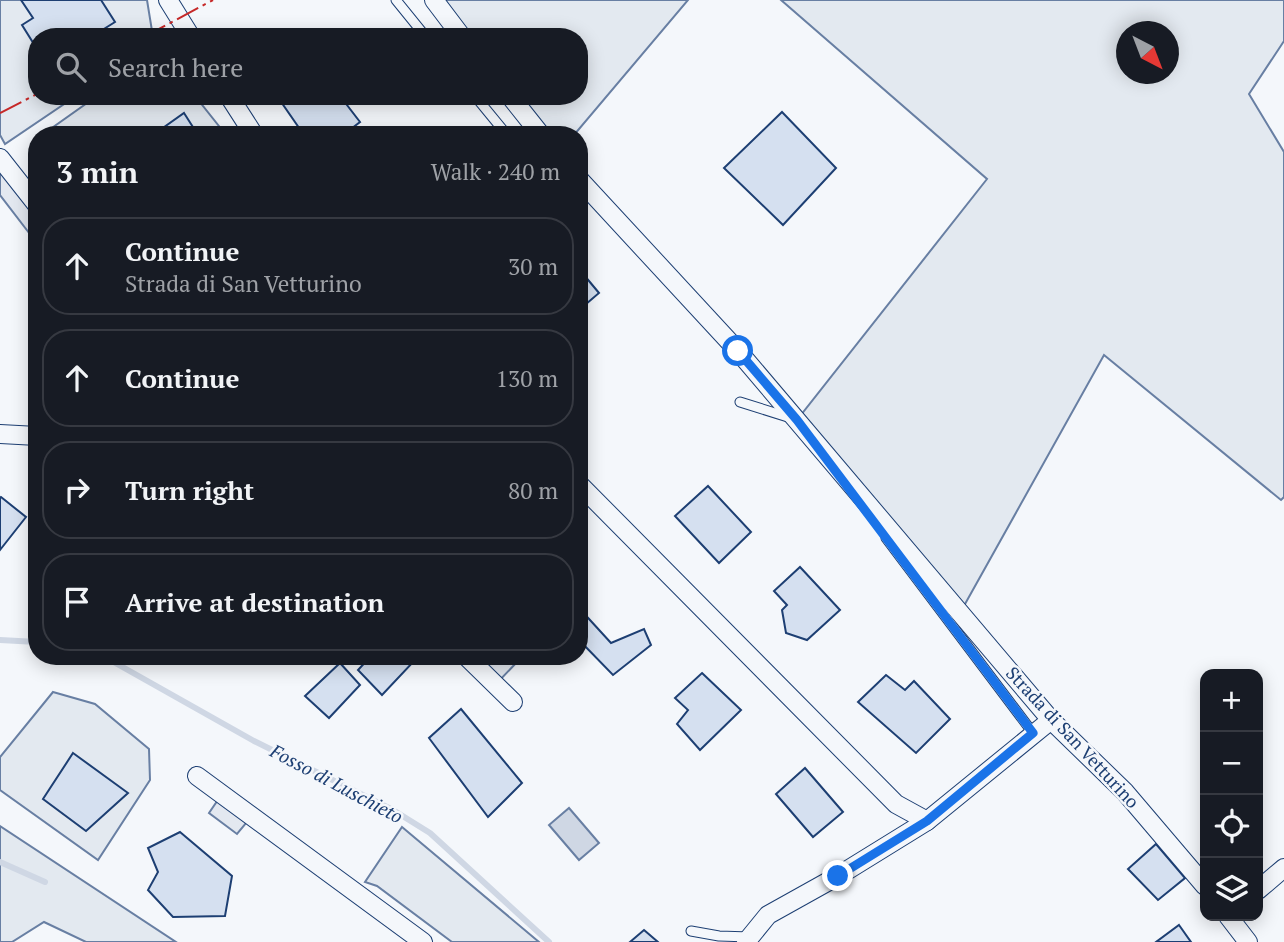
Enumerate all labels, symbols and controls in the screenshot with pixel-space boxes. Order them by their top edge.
north arrow [1116,21,1179,84]
search box [28,28,588,105]
icon: search [52,48,90,86]
text: Search here [108,50,243,84]
text: 3 min [56,152,138,192]
text: Walk · 240 m [431,156,560,187]
text: Continue [125,234,239,268]
icon: ahead [58,247,96,285]
text: 30 m [508,251,558,282]
text: Strada di San Vetturino [125,268,362,299]
route start [722,335,753,366]
icon: ahead [58,359,96,397]
text: Continue [125,361,239,395]
text: 130 m [496,363,558,394]
icon: right [58,471,96,509]
text: Turn right [125,473,254,507]
text: 80 m [508,475,558,506]
icon: arrive [58,583,96,621]
text: Arrive at destination [125,585,384,619]
street label: Strada di San Vetturino [1001,661,1145,813]
map controls [1200,669,1263,921]
button: + [1200,669,1263,732]
button: − [1200,732,1263,795]
water label: Fosso di Luschieto [265,737,408,829]
button: locate [1200,795,1263,858]
button: layers [1200,858,1263,921]
route end [822,860,853,891]

